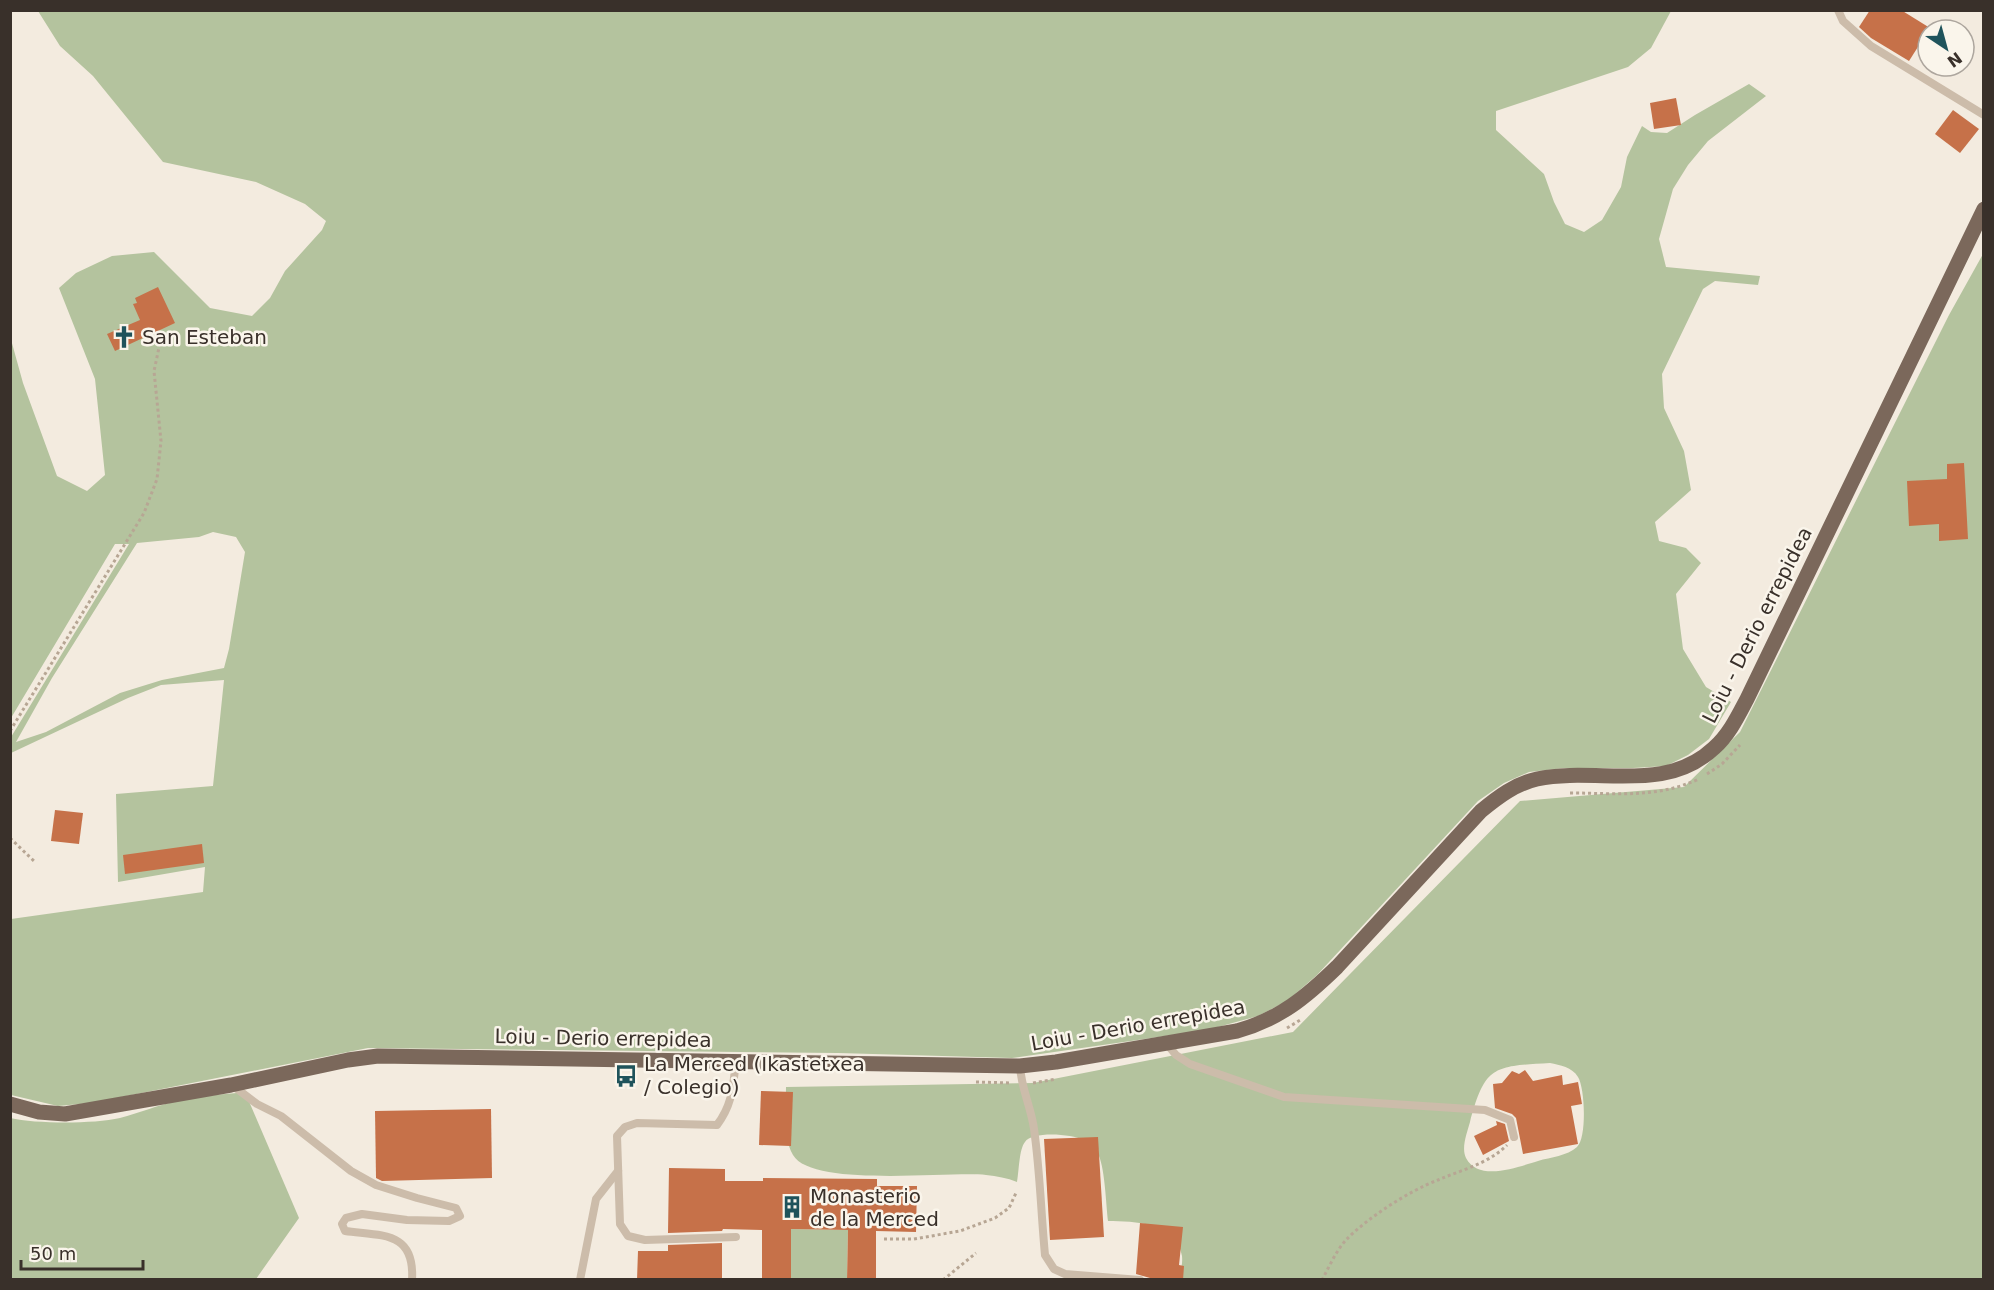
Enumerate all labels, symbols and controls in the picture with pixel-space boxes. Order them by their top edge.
north arrow [1916,18,1976,78]
text: N [1944,48,1966,71]
church icon: San Esteban [111,324,137,350]
place label: San Esteban [142,325,267,349]
street label: Loiu - Derio errepidea [1697,523,1817,727]
street label: Loiu - Derio errepidea [1029,994,1247,1056]
street label: Loiu - Derio errepidea [494,1024,712,1052]
place label: La Merced (Ikastetxea / Colegio) [644,1052,865,1099]
bus stop icon: La Merced (Ikastetxea / Colegio) [613,1063,639,1089]
place label: Monasterio de la Merced [810,1184,939,1231]
building icon: Monasterio de la Merced [779,1194,805,1220]
scale bar [21,1233,142,1271]
text: 50 m [30,1243,76,1264]

